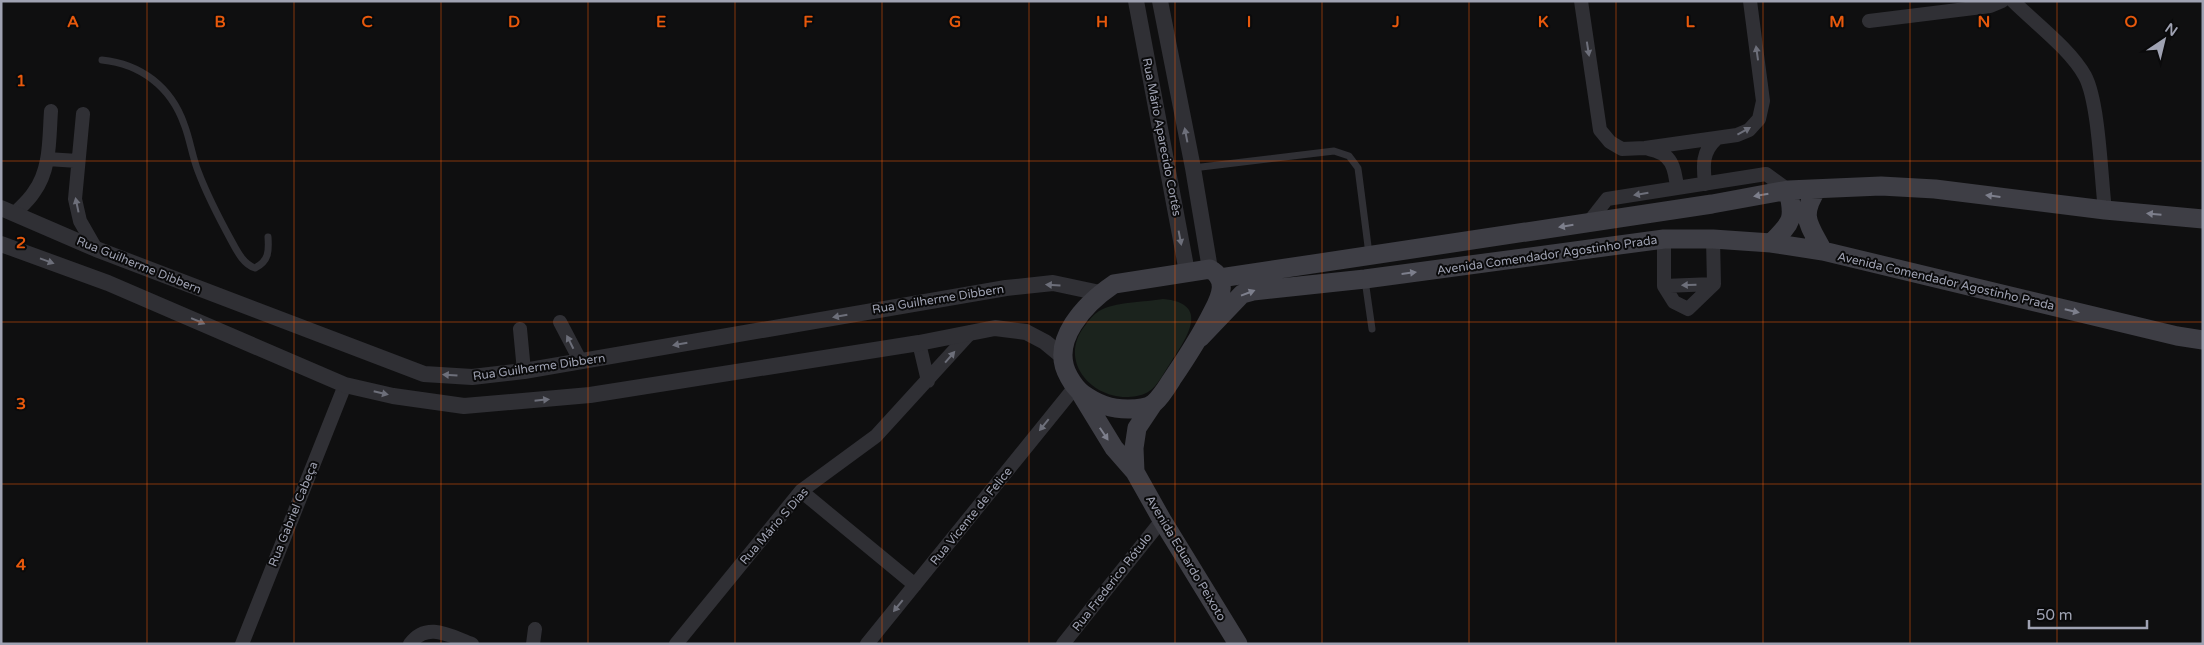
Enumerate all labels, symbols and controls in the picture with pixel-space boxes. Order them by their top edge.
text: A [67,12,79,32]
text: B [214,12,226,32]
text: C [361,12,373,32]
text: D [508,12,520,32]
text: E [656,12,666,32]
text: F [803,12,813,32]
text: G [949,12,961,32]
text: H [1096,12,1108,32]
text: I [1247,12,1251,32]
text: J [1391,12,1400,32]
text: K [1538,12,1549,32]
text: L [1685,12,1695,32]
text: M [1829,12,1845,32]
text: N [1978,12,1990,32]
text: O [2125,12,2138,32]
north arrow [2139,15,2189,65]
text: N [2162,20,2181,40]
one-way arrow [1585,42,1593,58]
one-way arrow [1753,45,1761,61]
street label: Rua Mário Aparecido Cortês [1140,57,1184,218]
text: 1 [16,71,26,91]
one-way arrow [1182,126,1190,142]
one-way arrow [1736,127,1751,135]
one-way arrow [1633,190,1649,198]
one-way arrow [1753,192,1769,200]
one-way arrow [1984,192,2000,200]
one-way arrow [72,197,80,213]
one-way arrow [2146,210,2162,218]
one-way arrow [1558,222,1574,230]
one-way arrow [1177,231,1185,247]
text: 2 [16,233,26,253]
street label: Avenida Comendador Agostinho Prada [1436,233,1658,277]
street label: Rua Guilherme Dibbern [75,234,203,296]
street label: Avenida Comendador Agostinho Prada [1836,249,2056,313]
one-way arrow [40,257,55,265]
one-way arrow [1401,269,1417,277]
one-way arrow [1044,280,1060,288]
one-way arrow [1681,281,1697,289]
street label: Rua Guilherme Dibbern [871,282,1005,316]
one-way arrow [1241,289,1256,297]
one-way arrow [2064,307,2079,315]
one-way arrow [832,312,848,320]
one-way arrow [191,318,205,326]
one-way arrow [566,335,574,349]
one-way arrow [672,341,688,349]
one-way arrow [944,350,955,363]
street label: Rua Guilherme Dibbern [472,351,606,383]
one-way arrow [442,371,458,379]
one-way arrow [374,389,389,397]
text: 3 [16,394,26,414]
one-way arrow [535,396,551,404]
one-way arrow [1039,418,1050,431]
one-way arrow [1099,427,1109,441]
street label: Rua Gabriel Cabeça [265,459,321,569]
street label: Rua Vicente de Felice [927,464,1015,568]
street label: Rua Mário S Dias [737,485,811,567]
street label: Avenida Eduardo Peixoto [1143,493,1229,623]
street label: Rua Frederico Rótulo [1069,530,1155,634]
text: 4 [16,555,26,575]
scale bar [2029,598,2146,630]
one-way arrow [892,599,903,612]
text: 50 m [2036,606,2073,624]

